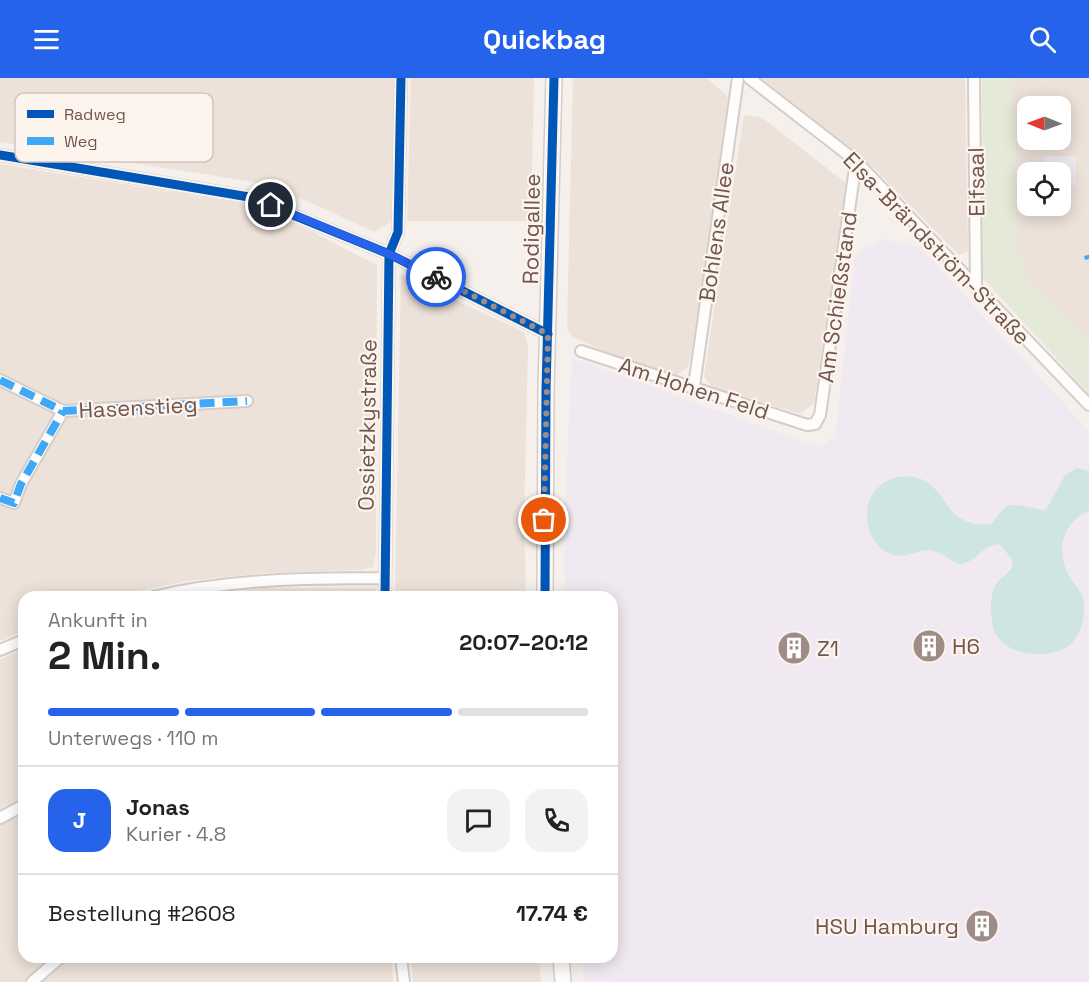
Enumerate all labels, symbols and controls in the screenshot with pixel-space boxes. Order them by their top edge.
text: Quickbag [483,22,606,57]
icon: menu [30,23,63,56]
icon: search [1026,23,1059,56]
legend [15,93,213,162]
north arrow [1017,96,1071,150]
map controls [1017,96,1071,216]
text: Radweg [64,104,126,125]
text: Weg [64,131,98,152]
street label: Elsa-Brändström-Straße [838,146,1036,350]
street label: Elfsaal [961,147,991,217]
street label: Bohlens Allee [692,160,740,304]
button: locate [1017,162,1071,216]
street label: Rodigallee [516,173,546,285]
pin [245,179,296,230]
icon: home [254,188,287,221]
street label: Am Schießstand [811,210,863,384]
courier [406,247,466,307]
icon: bike [420,261,453,294]
street label: Ossietzkystraße [352,339,382,511]
street label: Am Hohen Feld [615,351,773,425]
street label: Hasenstieg [78,390,198,424]
pin [518,494,569,545]
icon: bag [527,503,560,536]
text: Ankunft in [48,607,148,633]
text: 20:07–20:12 [459,628,588,656]
building icon: H6 [911,628,947,664]
building icon: Z1 [776,630,812,666]
text: 2 Min. [48,631,162,680]
place label: H6 [952,632,980,660]
place label: Z1 [817,634,839,662]
text: Unterwegs · 110 m [48,725,218,751]
button: chat [447,789,510,852]
button: phone [525,789,588,852]
text: Jonas [126,793,190,821]
text: J [73,806,86,834]
text: Kurier · 4.8 [126,821,226,847]
text: Bestellung #2608 [48,899,236,927]
text: 17.74 € [516,899,588,927]
building icon: HSU Hamburg [964,908,1000,944]
place label: HSU Hamburg [815,912,959,940]

